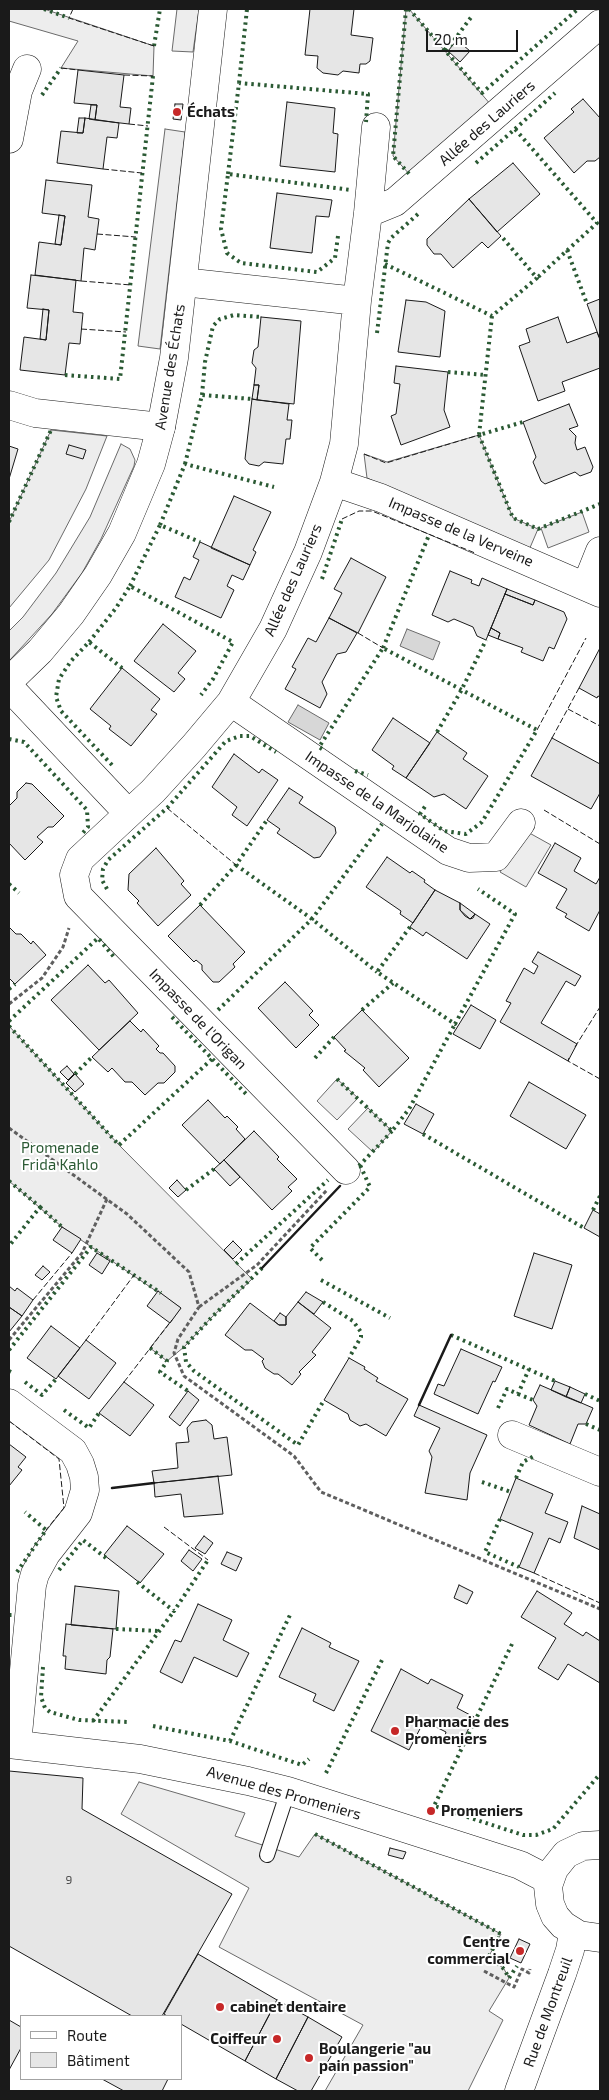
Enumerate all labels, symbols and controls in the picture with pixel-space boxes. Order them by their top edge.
scale bar [429,20,522,52]
text: 20 m [434,30,468,48]
street label: Allée des Lauriers [435,76,539,170]
place label: Échats [187,103,235,121]
marker: Échats [171,106,183,118]
street label: Avenue des Échats [151,303,189,431]
street label: Impasse de la Verveine [386,493,536,571]
street label: Allée des Lauriers [260,521,326,639]
street label: Impasse de la Marjolaine [302,747,452,857]
street label: Impasse de l'Origan [145,965,251,1073]
park label: Promenade Frida Kahlo [21,1139,99,1174]
place label: Pharmacie des Promeniers [405,1713,509,1748]
marker: Pharmacie des Promeniers [389,1725,401,1737]
street label: Avenue des Promeniers [205,1762,363,1824]
place label: Promeniers [441,1802,523,1820]
marker: Promeniers [425,1805,437,1817]
house number: 9 [66,1873,72,1887]
place label: Centre commercial [427,1933,510,1968]
marker: Centre commercial [514,1945,526,1957]
street label: Rue de Montreuil [520,1954,576,2070]
place label: cabinet dentaire [230,1998,346,2016]
marker: cabinet dentaire [214,2001,226,2013]
legend [20,2015,182,2080]
text: Route [67,2026,107,2044]
place label: Coiffeur [210,2030,267,2048]
marker: Coiffeur [271,2033,283,2045]
place label: Boulangerie "au pain passion" [319,2040,431,2075]
text: Bâtiment [67,2051,130,2069]
marker: Boulangerie "au pain passion" [303,2052,315,2064]

